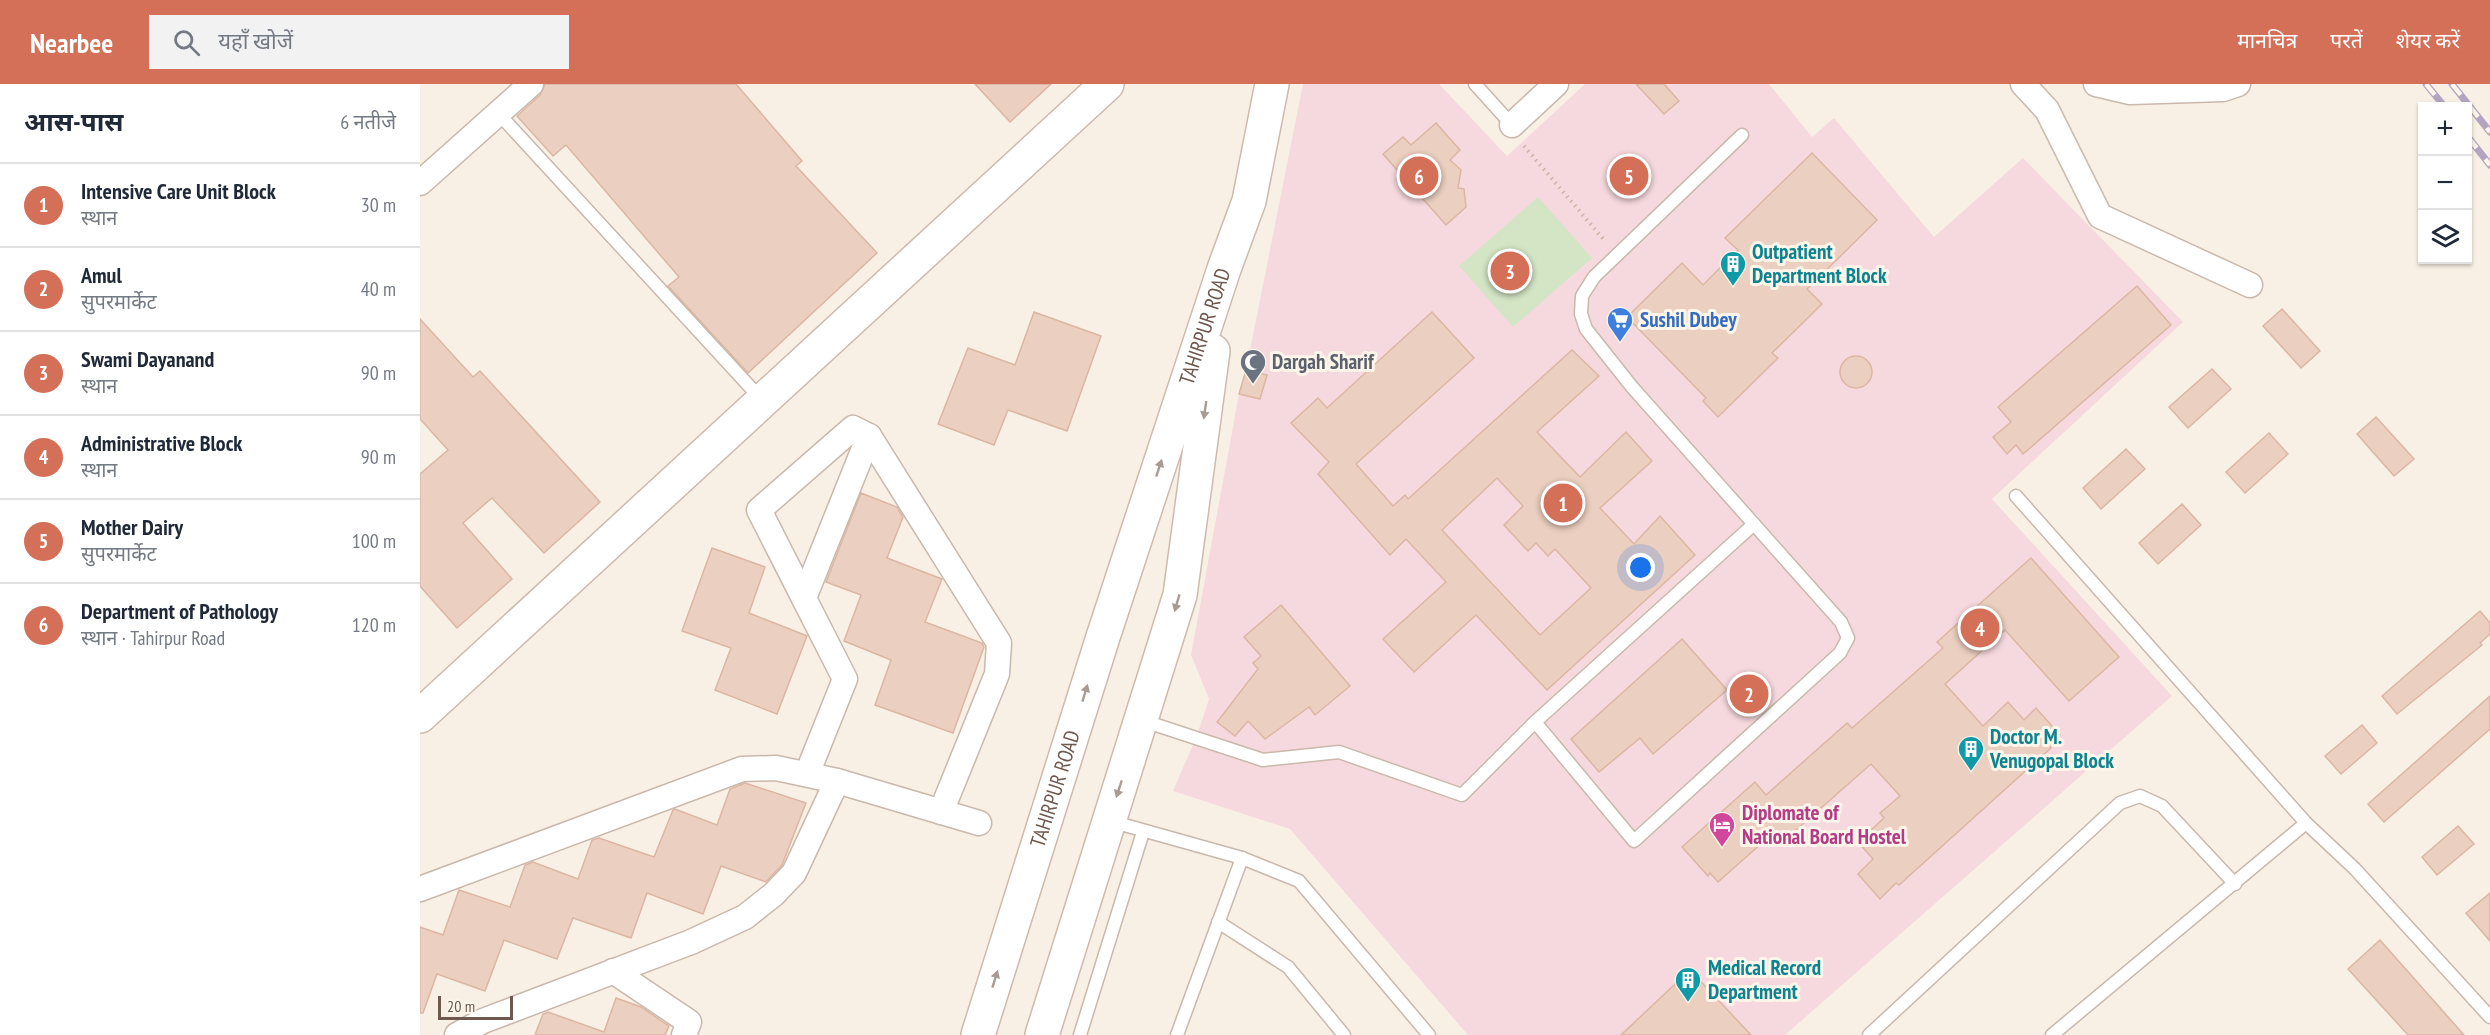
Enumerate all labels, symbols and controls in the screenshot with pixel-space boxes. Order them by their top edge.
search box [149,15,569,69]
text: Nearbee [30,24,113,61]
icon: search [170,26,203,59]
text: यहाँ खोजें [218,27,293,55]
text: मानचित्र [2237,27,2297,54]
text: परतें [2330,27,2363,54]
text: शेयर करें [2396,27,2460,54]
map controls [2418,102,2472,264]
button: + [2418,102,2472,156]
text: आस-पास [24,105,124,138]
text: 6 नतीजे [340,109,396,135]
pin: 6 [1400,154,1438,199]
pin: 5 [1610,154,1648,199]
button: − [2418,156,2472,210]
text: Intensive Care Unit Block [81,177,276,205]
text: 1 [39,192,48,218]
text: 30 m [361,192,396,218]
text: स्थान [81,205,117,231]
button: layers [2418,210,2472,264]
place label: Outpatient Department Block [1752,238,1887,289]
pin: 3 [1490,248,1530,294]
building icon: Outpatient Department Block [1718,249,1748,287]
text: Amul [81,261,122,289]
street label: TAHIRPUR ROAD [1173,265,1236,388]
text: 2 [39,276,48,302]
text: 40 m [361,276,396,302]
text: सुपरमार्केट [81,289,157,315]
supermarket icon: Sushil Dubey [1605,305,1635,343]
place label: Sushil Dubey [1640,306,1737,333]
text: Swami Dayanand [81,345,214,373]
mosque icon: Dargah Sharif [1238,347,1268,385]
place label: Dargah Sharif [1272,348,1375,375]
text: 3 [39,360,48,386]
text: 90 m [361,360,396,386]
text: स्थान [81,373,117,399]
one-way arrow [1200,401,1209,420]
text: Administrative Block [81,429,242,457]
text: 4 [39,444,48,470]
text: 90 m [361,444,396,470]
text: स्थान [81,457,117,483]
one-way arrow [1154,459,1164,477]
pin: 1 [1544,480,1582,526]
text: Mother Dairy [81,513,183,541]
text: 5 [39,528,48,554]
text: 100 m [352,528,396,554]
text: सुपरमार्केट [81,541,157,567]
your location [1626,553,1655,582]
one-way arrow [1172,594,1181,612]
text: Department of Pathology [81,597,278,625]
pin: 4 [1960,606,2000,650]
text: 6 [39,612,48,638]
text: 120 m [352,612,396,638]
text: स्थान · Tahirpur Road [81,625,225,651]
pin: 2 [1730,672,1768,716]
one-way arrow [1081,684,1090,702]
place label: Doctor M. Venugopal Block [1989,723,2114,774]
street label: TAHIRPUR ROAD [1024,727,1086,850]
building icon: Doctor M. Venugopal Block [1956,734,1986,772]
one-way arrow [1114,780,1123,798]
place label: Diplomate of National Board Hostel [1742,799,1907,850]
hotel icon: Diplomate of National Board Hostel [1707,810,1737,848]
place label: Medical Record Department [1708,954,1821,1005]
building icon: Medical Record Department [1673,965,1703,1003]
one-way arrow [991,970,1000,988]
scale bar [438,993,513,1020]
text: 20 m [447,996,475,1016]

